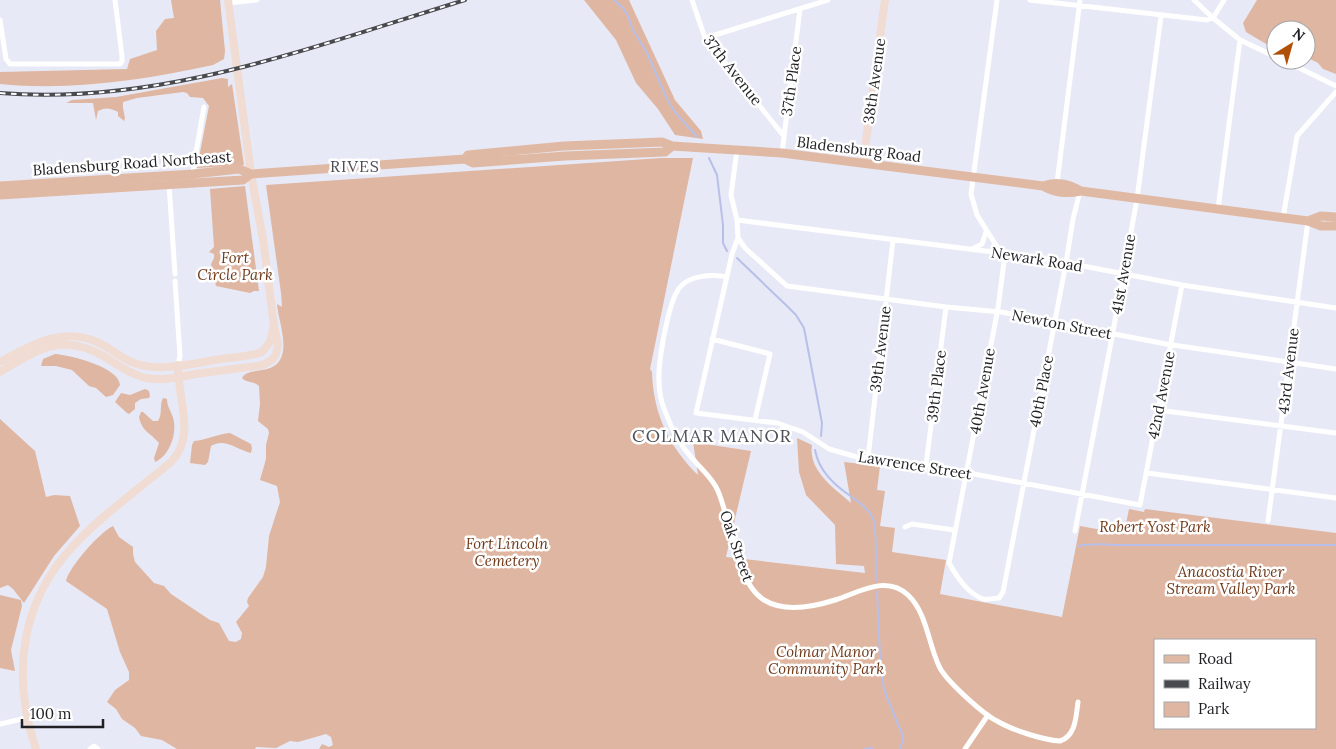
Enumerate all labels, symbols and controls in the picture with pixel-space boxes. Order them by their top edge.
north arrow [1266,20,1316,70]
text: N [1289,24,1309,45]
street label: 37th Avenue [699,31,767,109]
street label: 38th Avenue [859,37,889,125]
street label: 37th Place [777,45,805,117]
street label: Bladensburg Road [796,132,922,166]
street label: Bladensburg Road Northeast [32,147,232,179]
district label: RIVES [330,156,380,176]
street label: 41st Avenue [1107,232,1139,316]
street label: Newark Road [990,242,1084,276]
park label: Fort Circle Park [197,248,273,284]
street label: 39th Avenue [865,305,895,393]
street label: Newton Street [1010,305,1114,343]
street label: 43rd Avenue [1273,327,1303,415]
street label: 40th Avenue [965,346,999,436]
street label: 39th Place [922,349,950,423]
street label: 42nd Avenue [1143,349,1179,441]
street label: 40th Place [1025,353,1057,429]
district label: COLMAR MANOR [632,424,792,447]
street label: Lawrence Street [857,447,973,483]
street label: Oak Street [716,508,758,584]
park label: Robert Yost Park [1099,517,1211,536]
park label: Fort Lincoln Cemetery [466,534,549,570]
park label: Anacostia River Stream Valley Park [1166,562,1296,598]
legend [1154,639,1316,729]
park label: Colmar Manor Community Park [768,642,884,678]
text: Road [1198,649,1233,668]
text: Railway [1198,674,1251,693]
scale bar [22,696,104,728]
text: Park [1198,699,1229,718]
text: 100 m [30,704,71,723]

